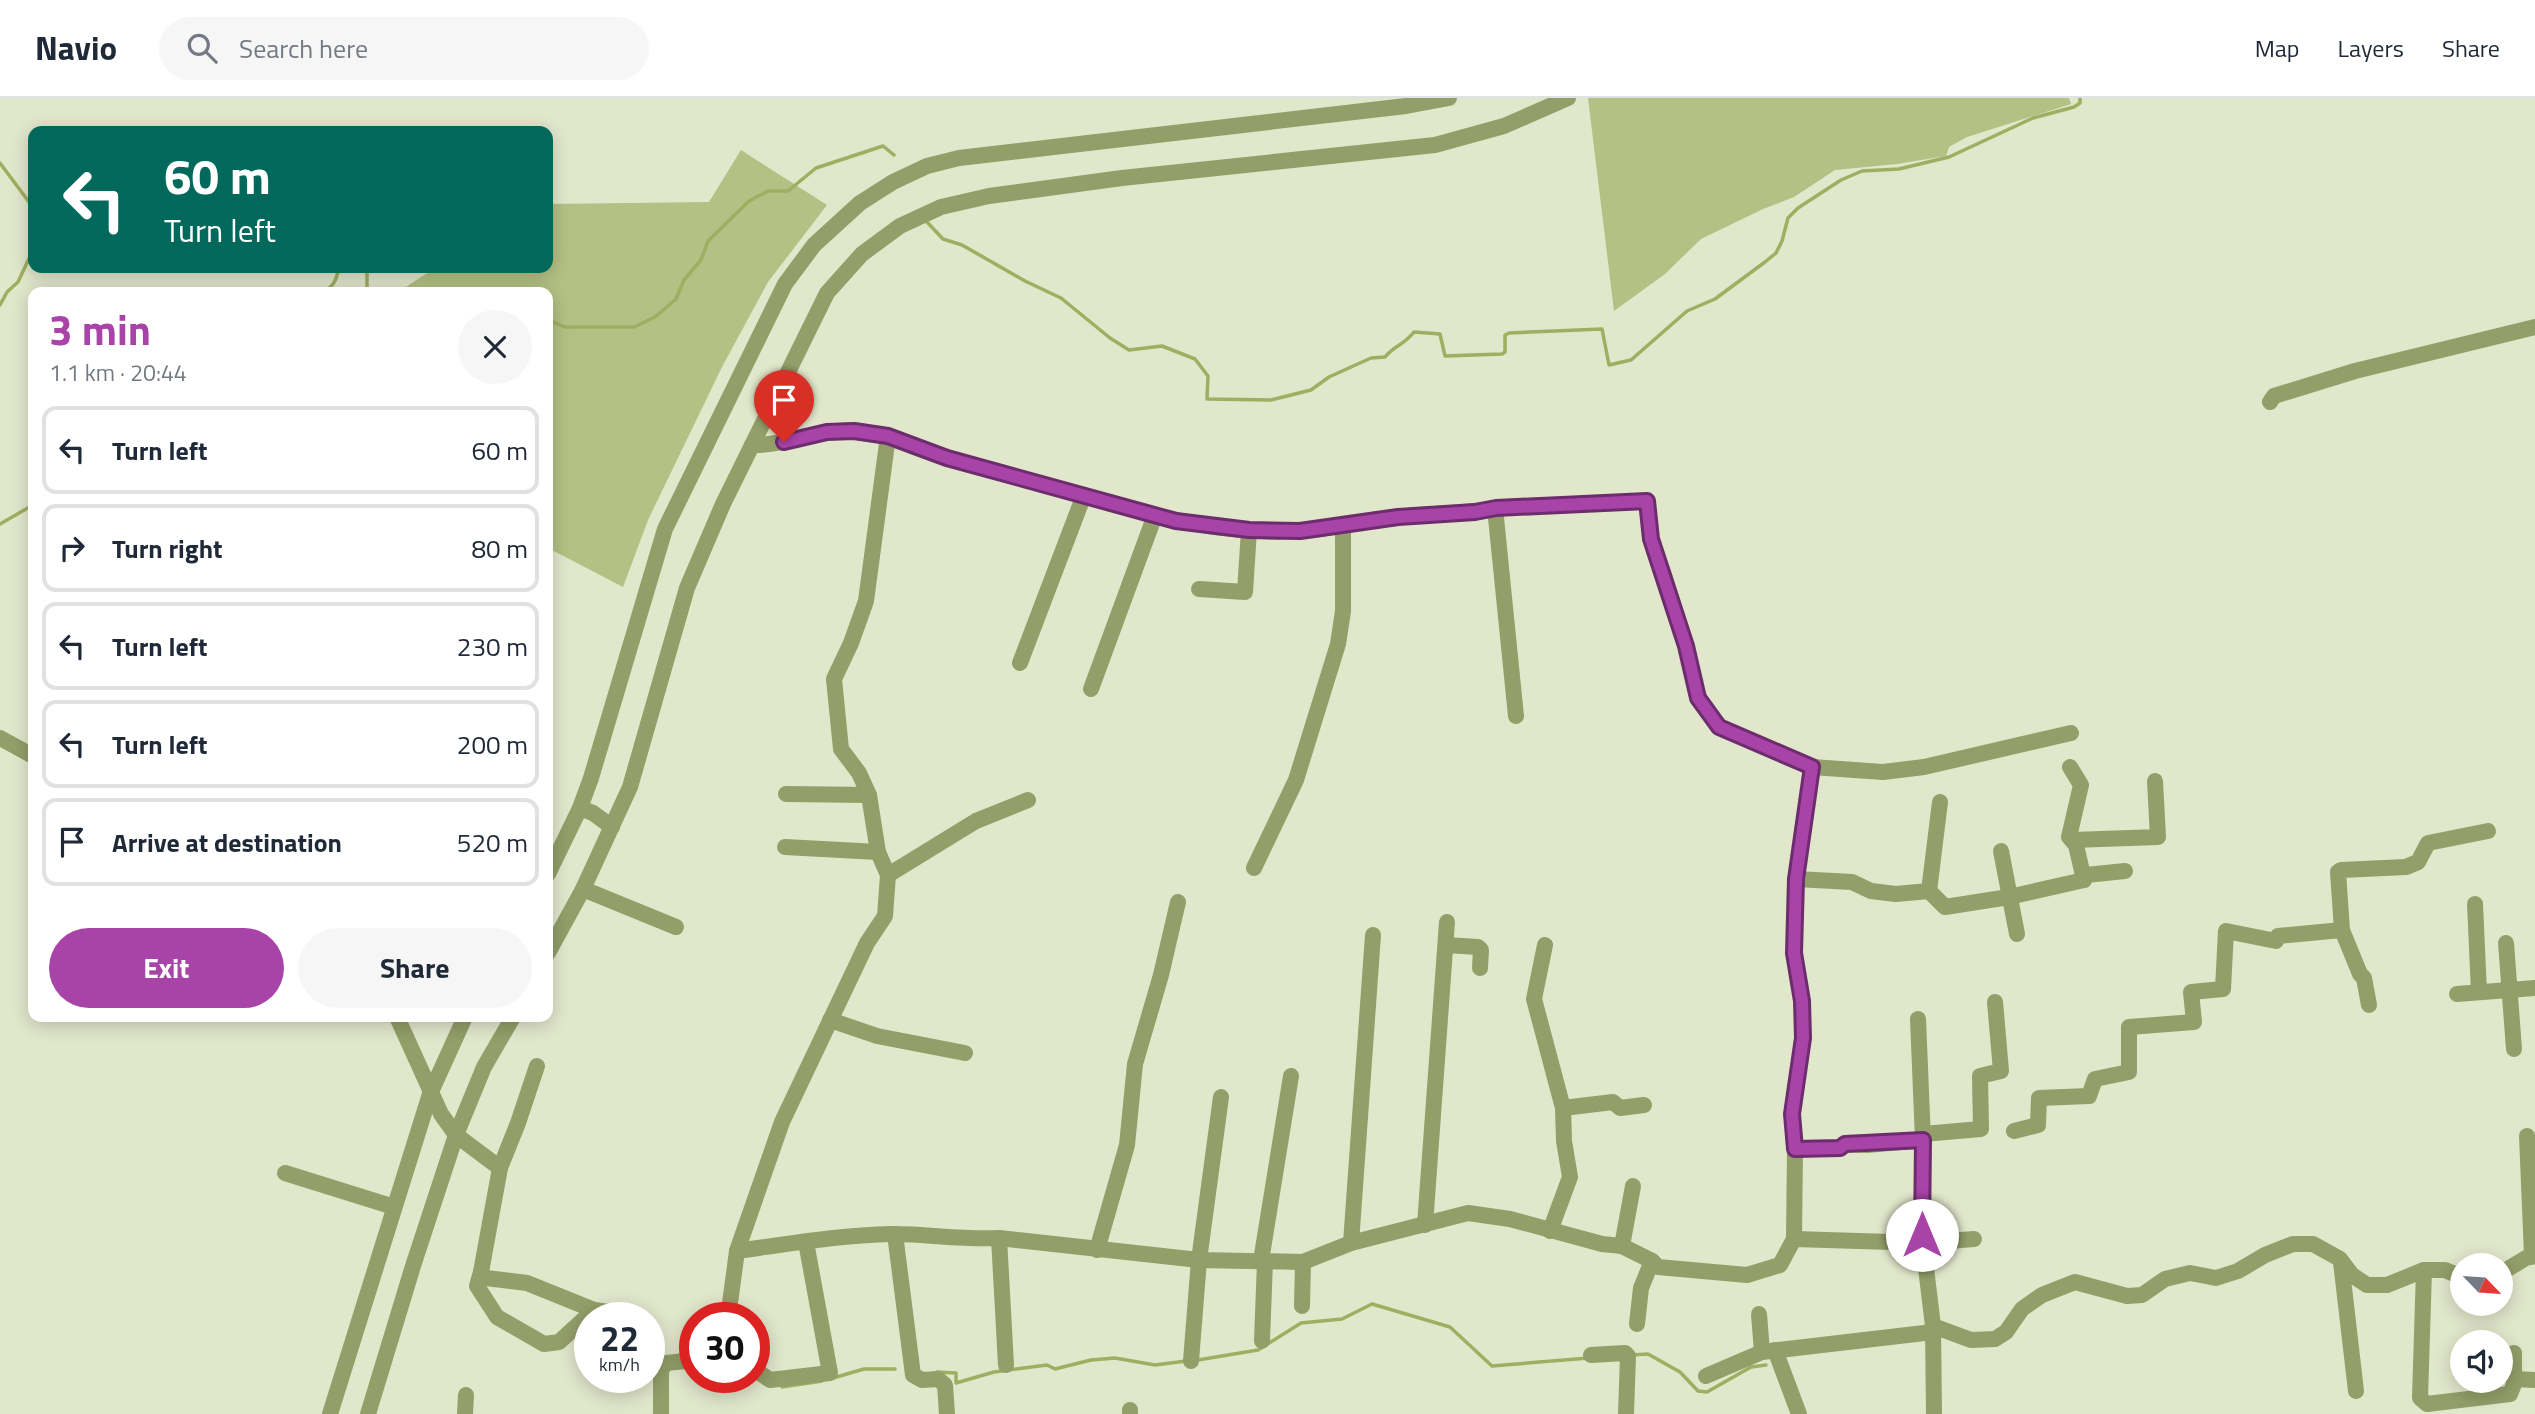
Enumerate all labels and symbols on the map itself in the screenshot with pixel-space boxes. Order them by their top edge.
pin [754,370,814,442]
position arrow [1885,1198,1959,1272]
north arrow [2450,1253,2513,1316]
speed limit sign: 30 [679,1302,770,1393]

